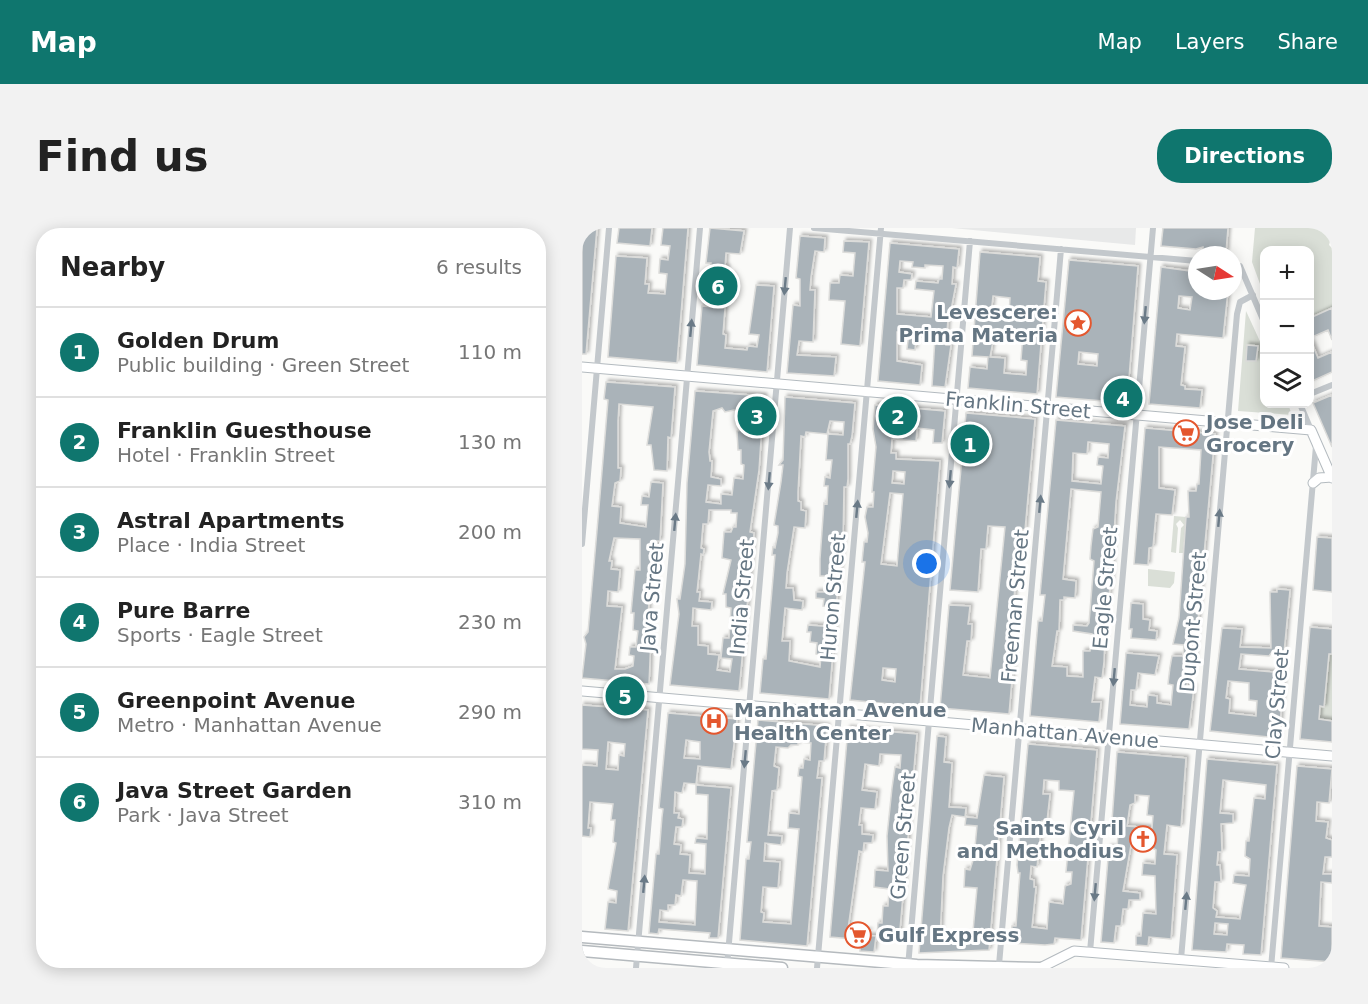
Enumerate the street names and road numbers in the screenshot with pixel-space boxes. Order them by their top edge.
street label: Franklin Street [944,387,1092,423]
street label: Eagle Street [1088,526,1122,650]
street label: Freeman Street [996,528,1034,684]
street label: Huron Street [815,532,851,662]
street label: India Street [725,538,759,656]
street label: Java Street [635,541,669,655]
street label: Dupont Street [1175,551,1211,693]
street label: Clay Street [1260,648,1294,760]
street label: Manhattan Avenue [970,713,1160,753]
street label: Green Street [885,771,921,901]

